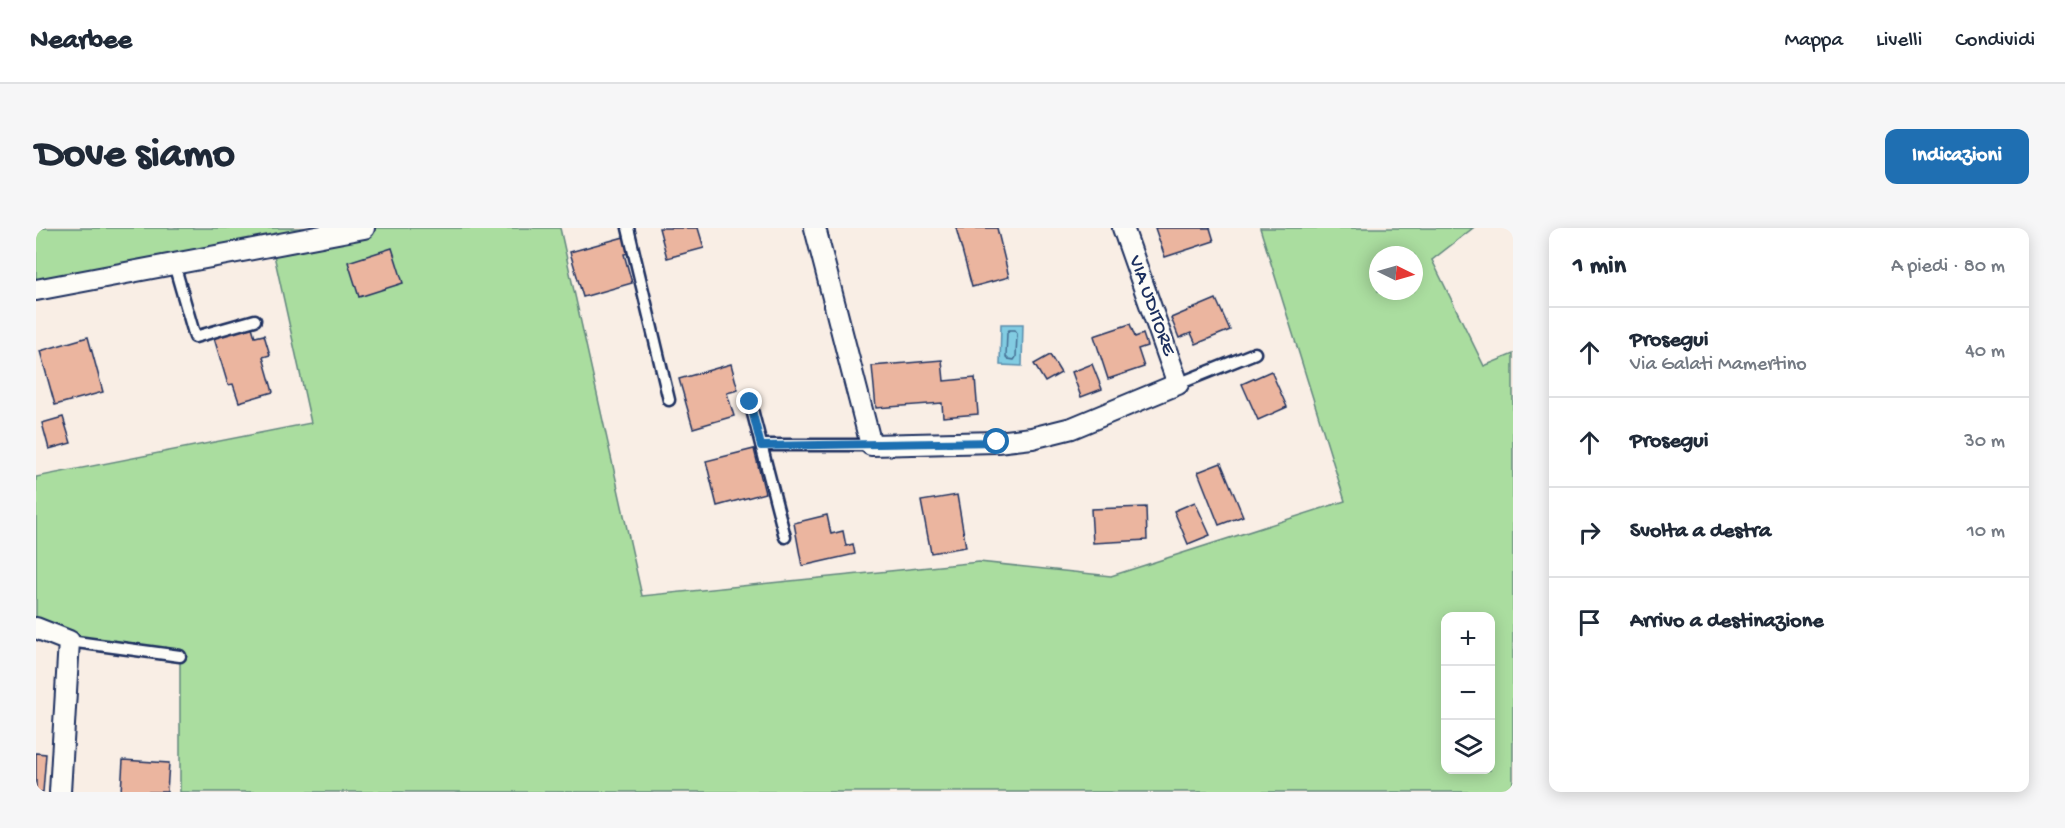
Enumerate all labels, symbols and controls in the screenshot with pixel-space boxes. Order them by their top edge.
text: Nearbee [30,25,132,58]
text: Mappa [1784,29,1843,54]
text: Livelli [1876,29,1922,54]
text: Condividi [1955,29,2035,54]
button: Indicazioni [1885,129,2029,184]
text: Dove siamo [36,132,235,181]
north arrow [1369,246,1423,300]
street label: VIA UDITORE [1122,252,1180,360]
text: 1 min [1573,252,1626,283]
text: A piedi · 80 m [1891,256,2005,279]
text: Prosegui [1630,328,1708,354]
icon: ahead [1573,336,1606,369]
text: 40 m [1965,341,2005,364]
text: Via Galati Mamertino [1630,354,1807,377]
route end [736,388,762,414]
icon: ahead [1573,426,1606,459]
route start [983,428,1009,454]
text: Prosegui [1630,429,1708,455]
text: 30 m [1964,431,2005,454]
icon: right [1573,516,1606,549]
text: Svolta a destra [1630,519,1771,545]
text: 10 m [1967,521,2005,544]
icon: arrive [1573,606,1606,639]
text: Arrivo a destinazione [1630,609,1824,635]
map controls [1441,612,1495,774]
button: + [1441,612,1495,666]
button: − [1441,666,1495,720]
button: layers [1441,720,1495,774]

